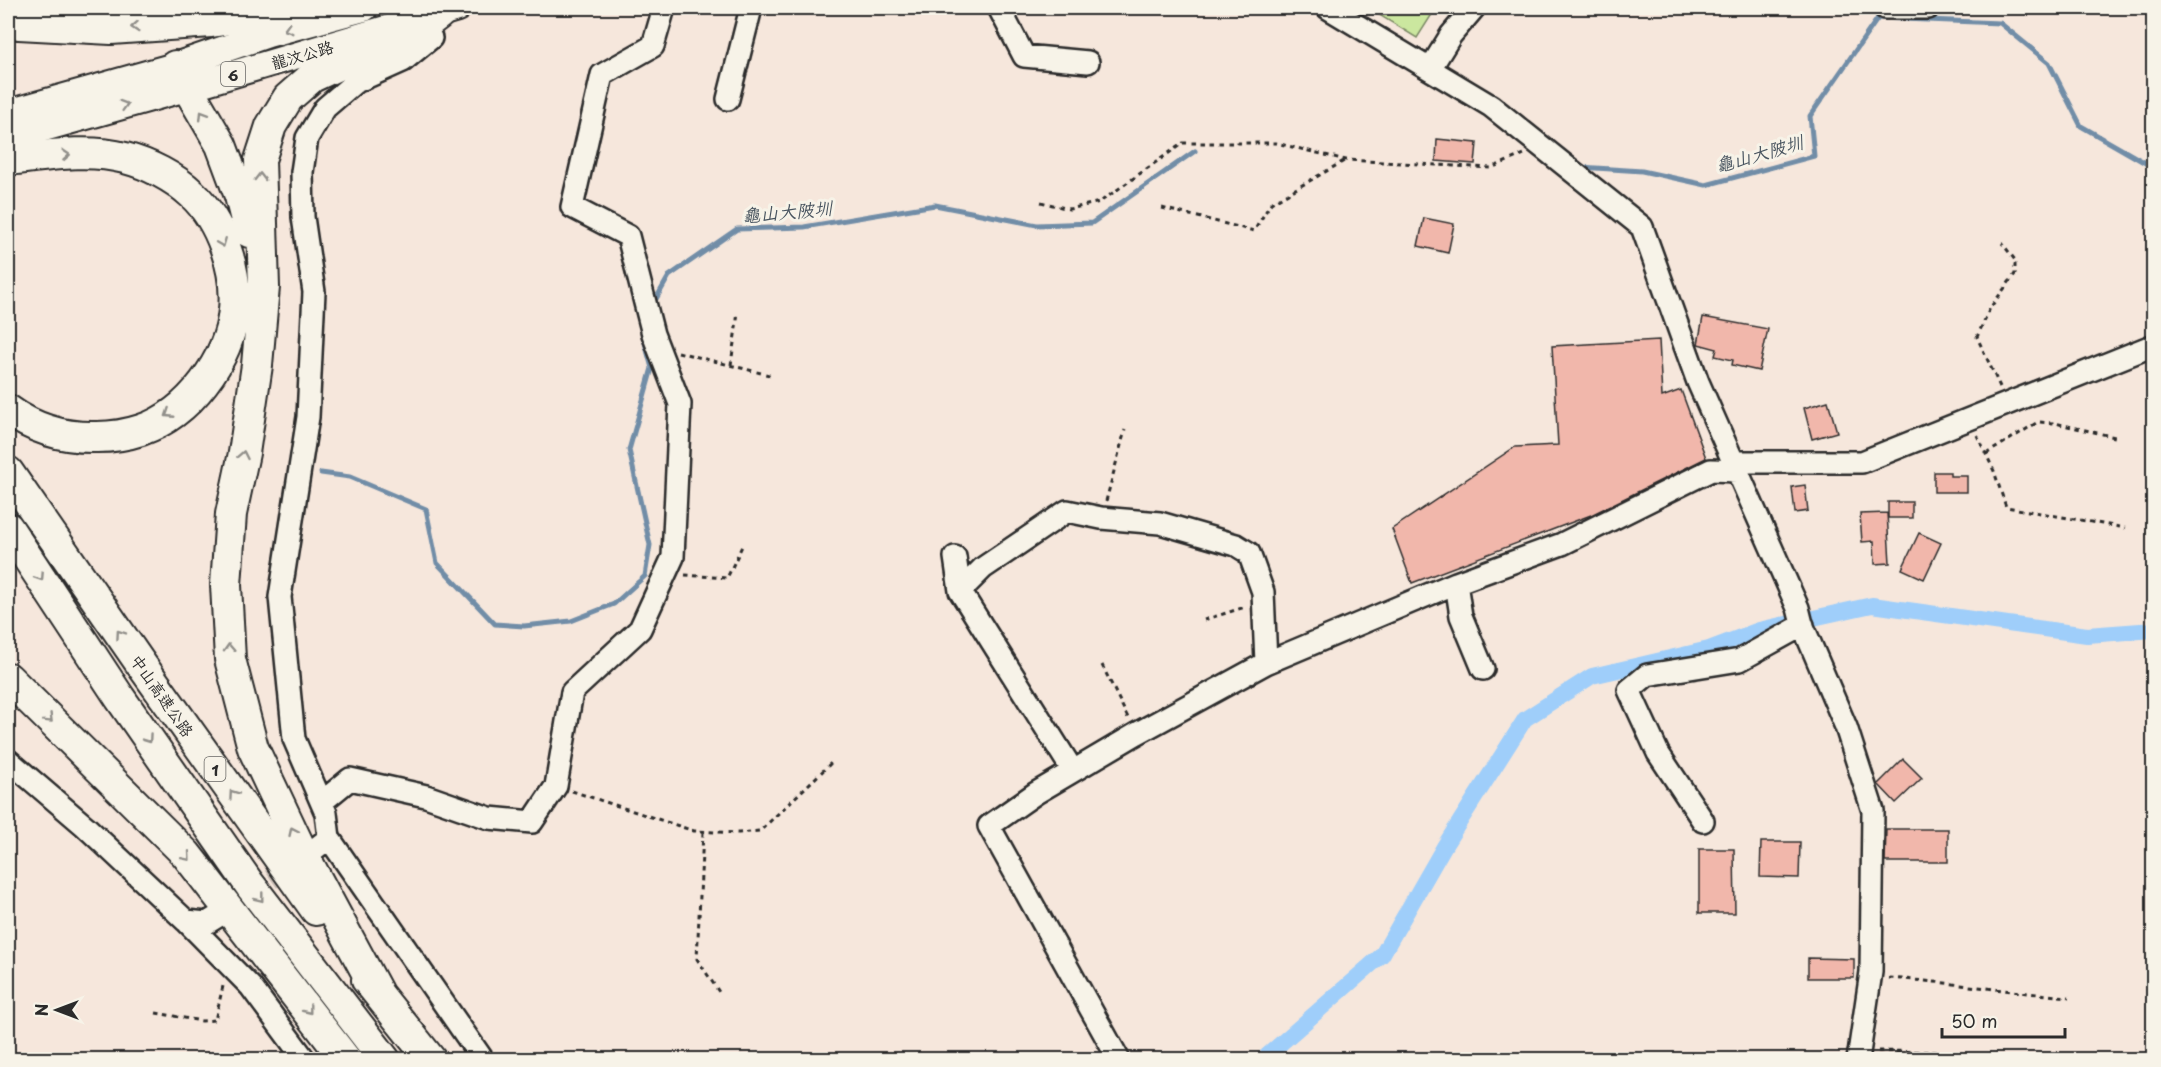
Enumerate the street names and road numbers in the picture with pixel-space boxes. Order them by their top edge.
street label: 龍汶公路 [268,34,336,74]
road number: 6 [221,62,245,86]
street label: 中山高速公路 [126,649,200,741]
road number: 1 [204,757,226,781]

